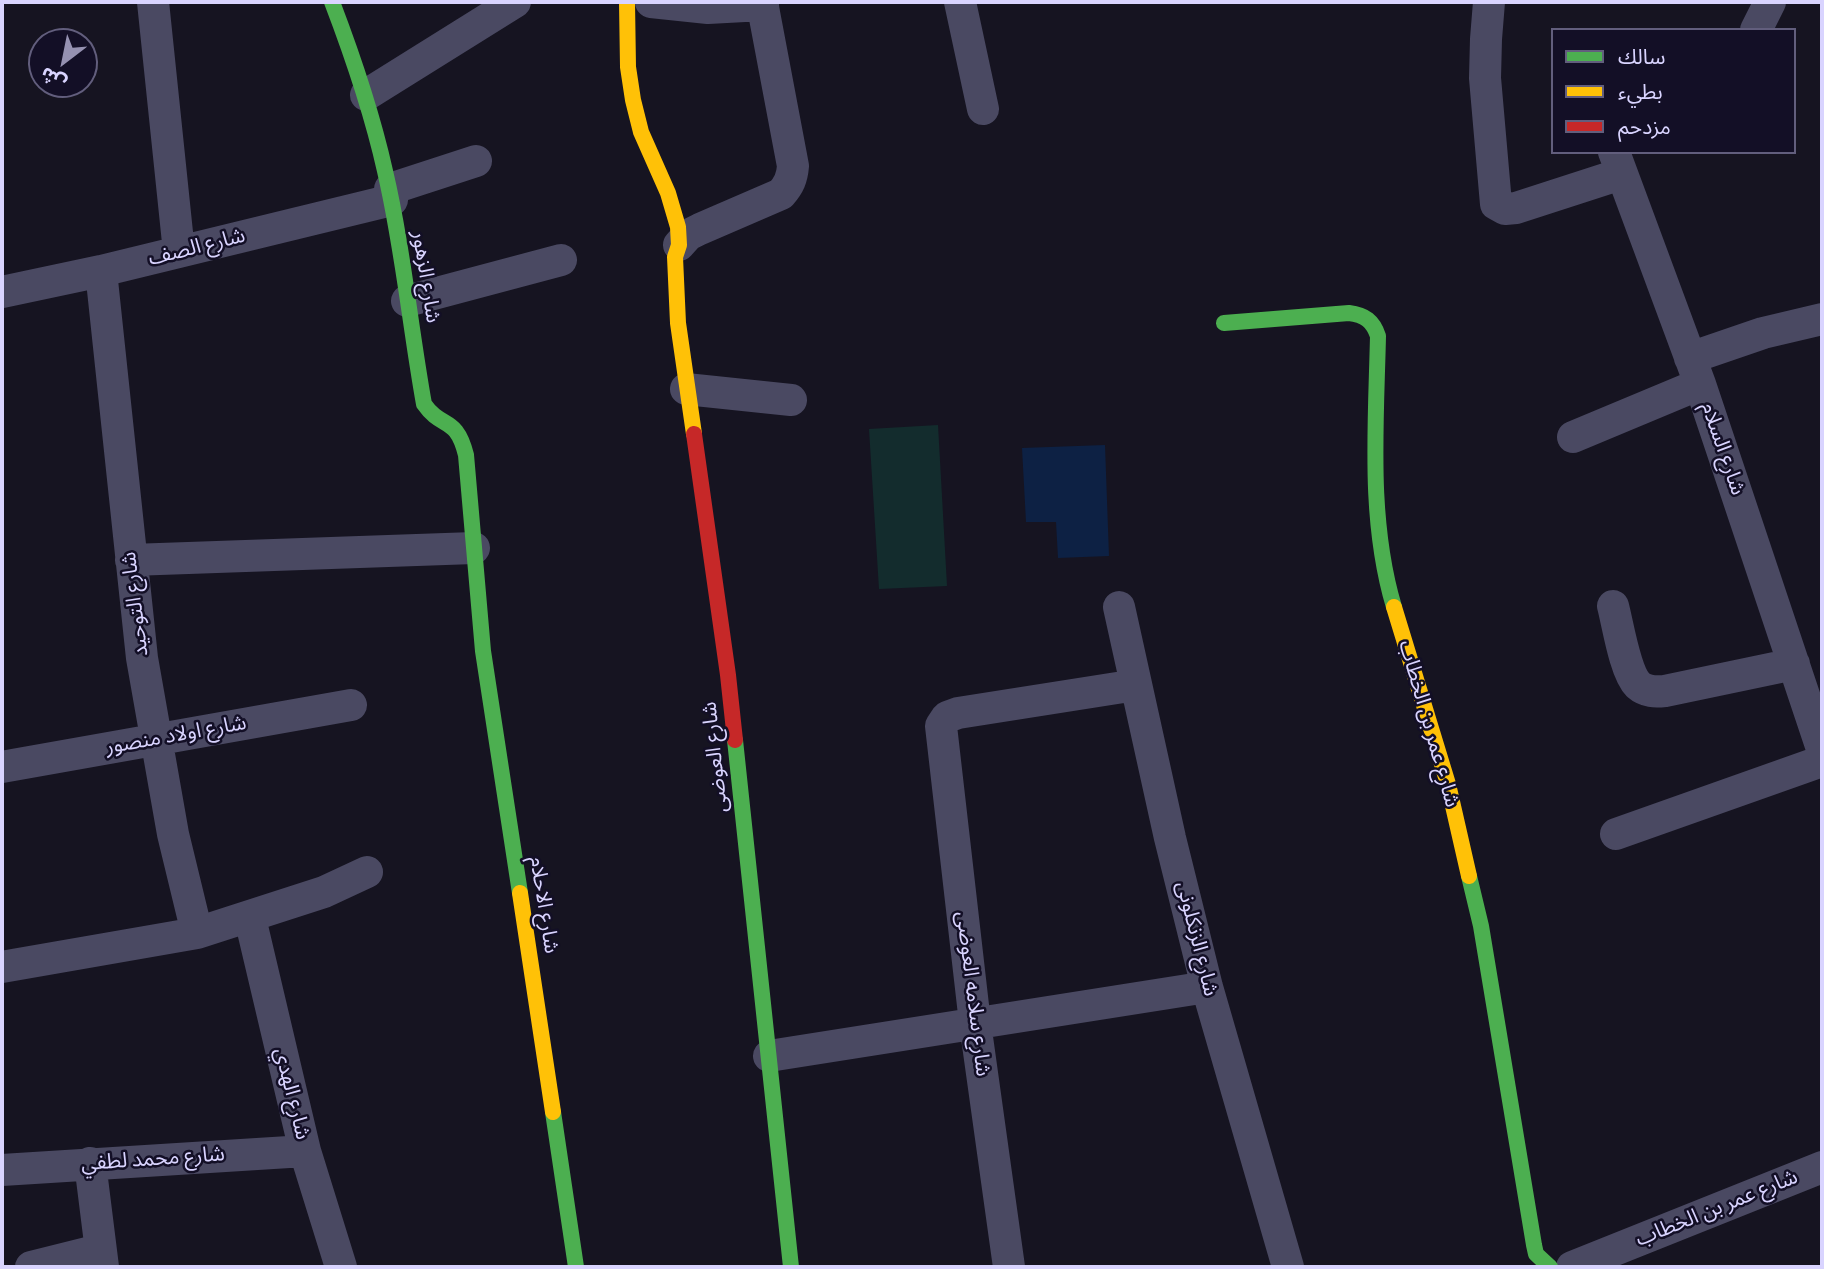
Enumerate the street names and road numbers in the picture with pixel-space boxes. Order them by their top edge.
street label: شارع الصف [146,224,248,272]
street label: شارع الزهور [405,229,445,325]
street label: شارع السلام [1694,399,1750,499]
street label: شارع التوحيد [117,550,155,658]
street label: شارع عمر بن الخطاب [1392,638,1464,810]
street label: شارع العوضى [698,700,734,814]
street label: شارع اولاد منصور [104,711,248,761]
street label: شارع الاحلام [523,855,563,955]
street label: شارع الزنكلونى [1170,879,1222,999]
street label: شارع سلامه العوضى [949,910,995,1078]
street label: شارع الهدي [267,1045,315,1143]
street label: شارع محمد لطفي [80,1142,226,1178]
street label: شارع عمر بن الخطاب [1632,1165,1802,1253]

